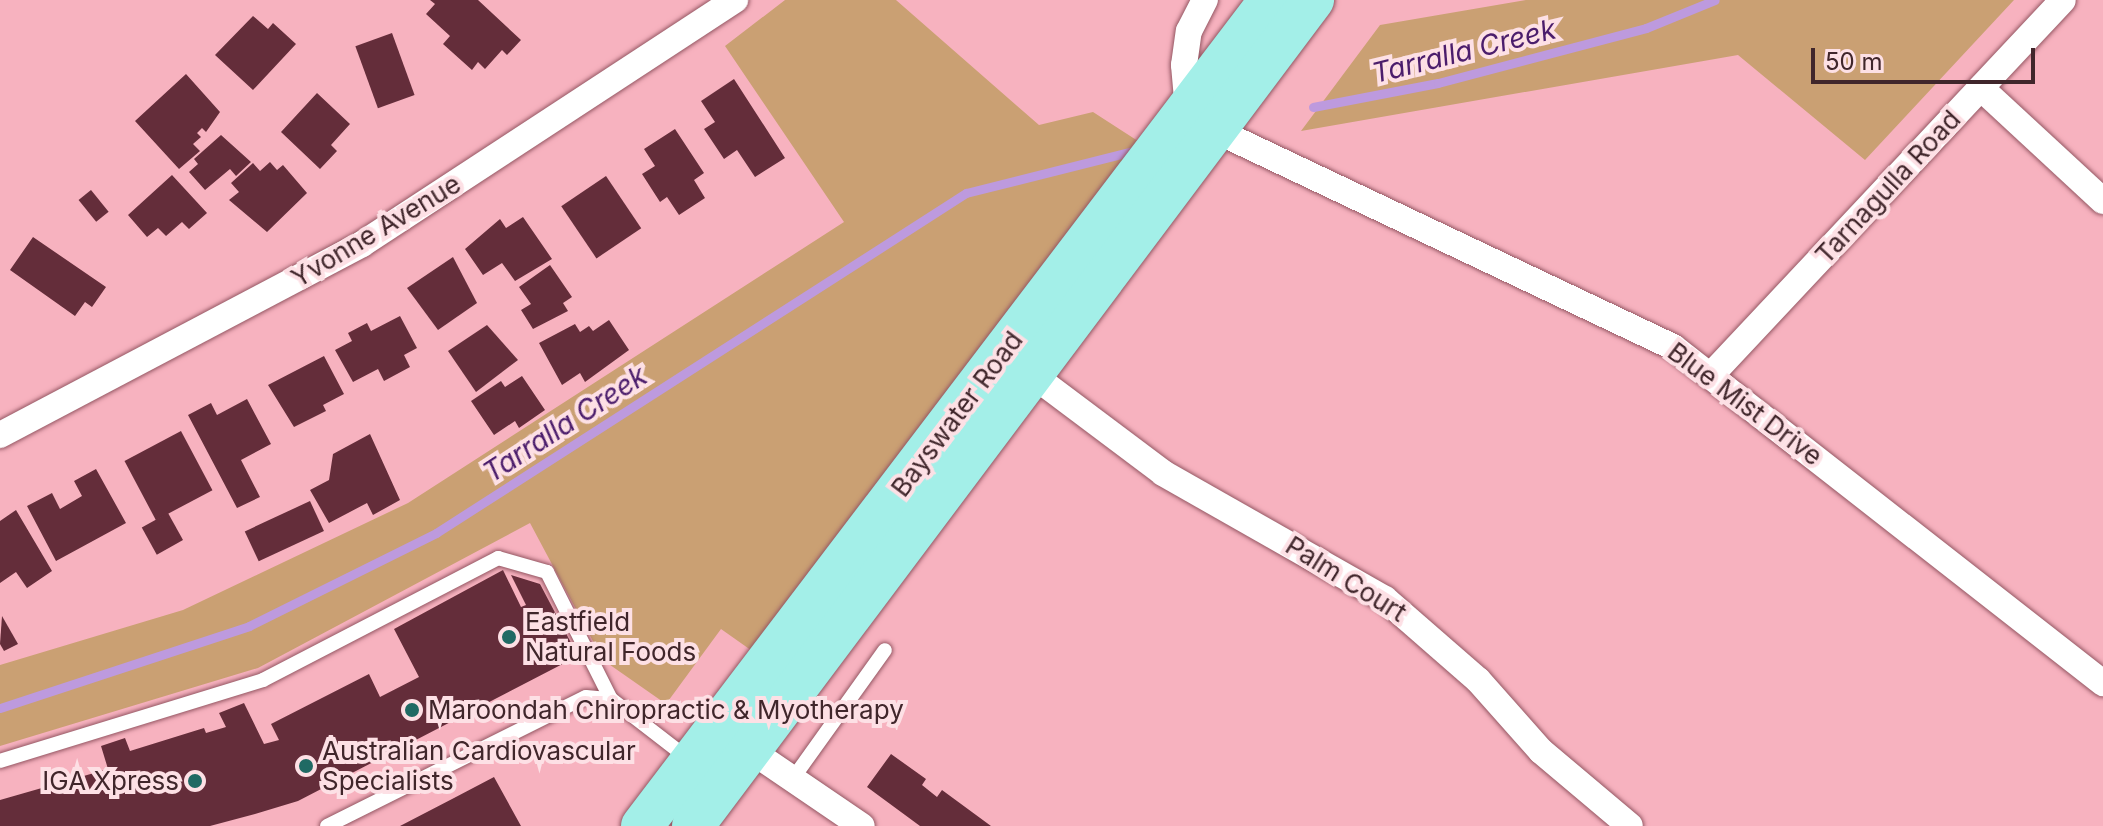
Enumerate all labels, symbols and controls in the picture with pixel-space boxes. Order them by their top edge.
water label: Tarralla Creek [1369,12,1559,90]
scale bar [1815,32,2039,82]
text: 50 m [1825,47,1883,76]
street label: Tarnagulla Road [1809,104,1967,270]
street label: Yvonne Avenue [286,168,466,294]
street label: Bayswater Road [885,325,1029,503]
street label: Blue Mist Drive [1662,336,1828,472]
water label: Tarralla Creek [477,359,653,489]
street label: Palm Court [1280,530,1412,628]
place label: Eastfield Natural Foods [525,606,696,668]
marker: Eastfield Natural Foods [500,628,518,646]
place label: Maroondah Chiropractic & Myotherapy [428,694,904,726]
marker: Maroondah Chiropractic & Myotherapy [403,701,421,719]
place label: Australian Cardiovascular Specialists [322,735,636,796]
marker: Australian Cardiovascular Specialists [297,757,315,775]
place label: IGA Xpress [42,765,179,797]
marker: IGA Xpress [186,772,204,790]

